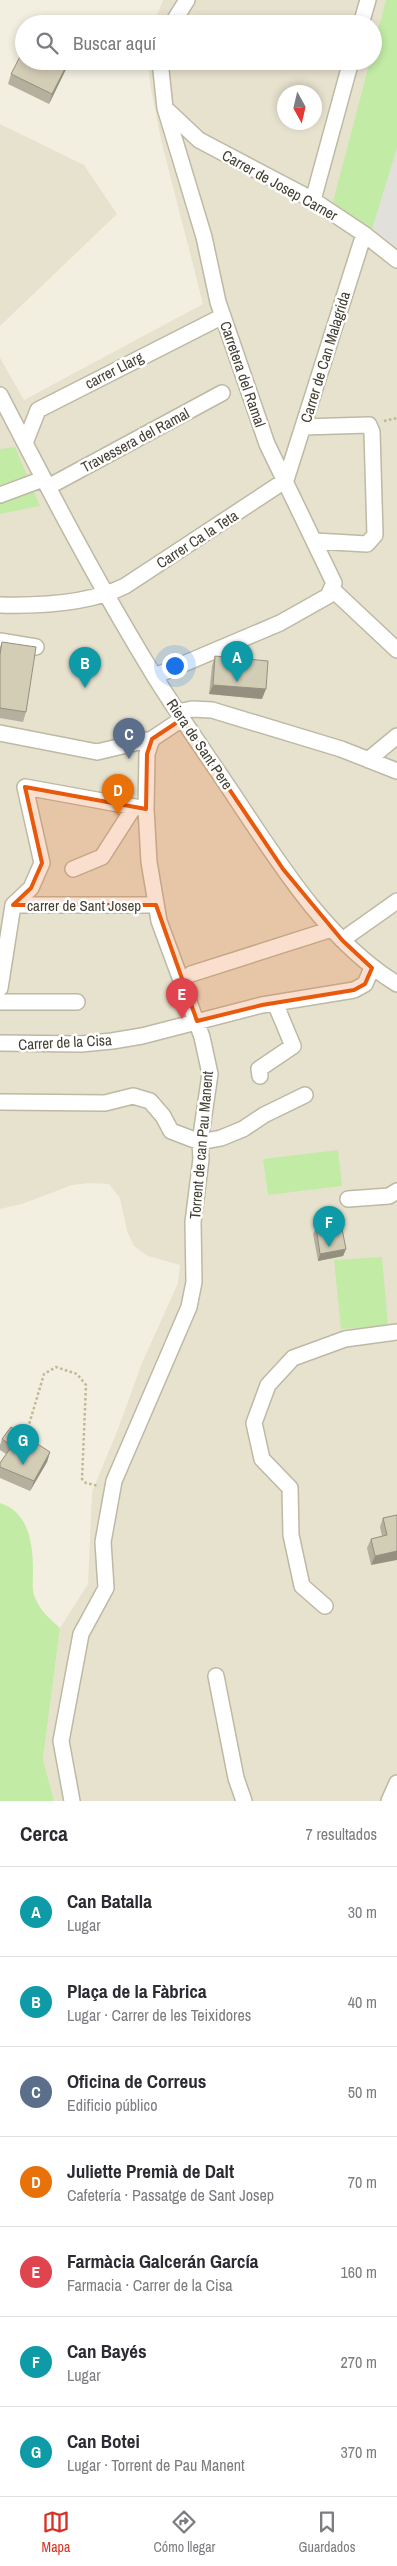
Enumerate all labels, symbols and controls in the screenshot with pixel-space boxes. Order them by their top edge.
search box [15,15,382,70]
icon: search [33,29,61,57]
text: Buscar aquí [73,30,156,56]
north arrow [277,85,322,130]
street label: Carrer de Josep Carner [218,144,342,226]
street label: Carrer de Can Malagrida [295,289,355,425]
street label: Carretera del Ramal [215,318,271,430]
street label: carrer Llarg [81,346,147,394]
street label: Travessera del Ramal [77,403,193,477]
street label: Carrer Ca la Teta [152,505,242,573]
pin: A [221,641,253,682]
pin: B [69,647,101,688]
your location [162,653,188,679]
street label: Riera de Sant Pere [162,694,238,794]
pin: C [113,718,145,759]
pin: D [102,774,134,815]
street label: carrer de Sant Josep [27,895,141,916]
pin: E [166,978,198,1019]
street label: Carrer de la Cisa [18,1029,112,1055]
street label: Torrent de can Pau Manent [184,1070,218,1220]
pin: F [313,1206,345,1247]
pin: G [7,1424,39,1465]
text: Cerca [20,1819,68,1848]
text: 7 resultados [306,1823,377,1845]
text: Can Batalla [67,1888,152,1914]
text: A [31,1901,41,1923]
text: 30 m [348,1901,377,1923]
text: Lugar [67,1914,101,1936]
text: Plaça de la Fàbrica [67,1978,207,2004]
text: B [31,1991,41,2013]
text: 40 m [348,1991,377,2013]
text: Lugar · Carrer de les Teixidores [67,2004,251,2026]
text: Oficina de Correus [67,2068,206,2094]
text: C [31,2081,41,2103]
text: 50 m [348,2081,377,2103]
text: Edificio público [67,2094,157,2116]
text: Juliette Premià de Dalt [67,2158,234,2184]
text: D [31,2171,41,2193]
text: 70 m [348,2171,377,2193]
text: Cafetería · Passatge de Sant Josep [67,2184,274,2206]
text: Farmàcia Galcerán García [67,2248,259,2274]
text: E [32,2261,40,2283]
text: 160 m [341,2261,377,2283]
text: Farmacia · Carrer de la Cisa [67,2274,233,2296]
text: Can Bayés [67,2338,147,2364]
text: F [32,2351,40,2373]
text: 270 m [341,2351,377,2373]
text: Lugar [67,2364,101,2386]
text: Can Botei [67,2428,140,2454]
text: G [31,2441,41,2463]
text: 370 m [341,2441,377,2463]
text: Lugar · Torrent de Pau Manent [67,2454,245,2476]
tab: Mapa [42,2508,70,2556]
tab: Cómo llegar [154,2508,215,2556]
tab: Guardados [299,2508,355,2556]

